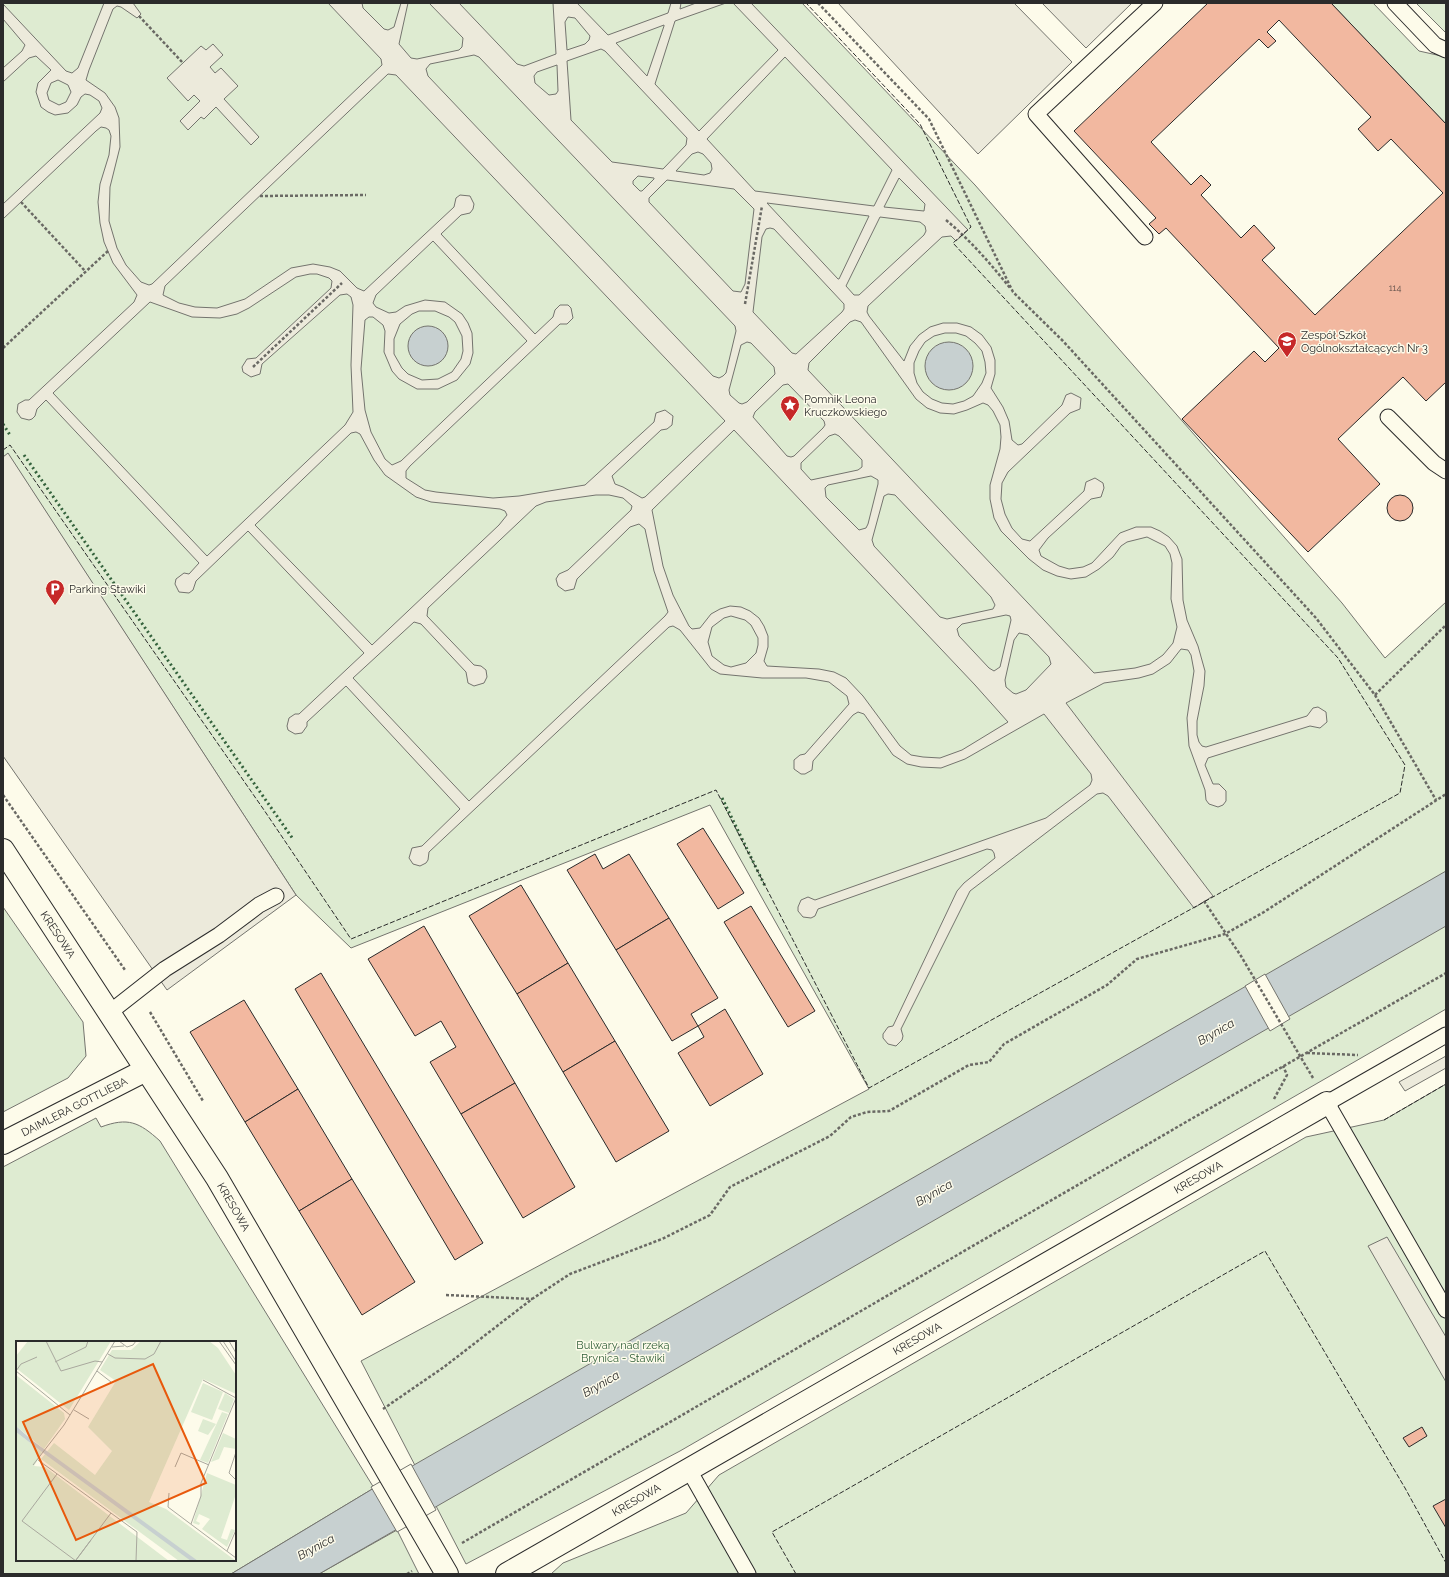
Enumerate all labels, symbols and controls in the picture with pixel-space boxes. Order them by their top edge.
house number: 114 [1389,283,1401,293]
place label: Zespół Szkół Ogólnokształcących Nr 3 [1301,329,1428,355]
school or university icon: Zespół Szkół Ogólnokształcących Nr 3 [1276,330,1298,358]
place label: Pomnik Leona Kruczkowskiego [804,393,887,419]
place icon: Pomnik Leona Kruczkowskiego [779,394,801,422]
parking icon: Parking Stawiki [44,578,66,606]
place label: Parking Stawiki [69,583,146,596]
street label: KRESOWA [38,909,78,961]
water label: Brynica [1195,1016,1237,1048]
street label: DAIMLERA GOTTLIEBA [19,1074,130,1140]
street label: KRESOWA [1172,1158,1225,1197]
water label: Brynica [913,1177,955,1209]
street label: KRESOWA [214,1181,253,1234]
street label: KRESOWA [891,1320,944,1358]
park label: Bulwary nad rzeką Brynica - Stawiki [576,1339,670,1365]
inset map [16,1341,236,1561]
water label: Brynica [580,1368,622,1400]
street label: KRESOWA [610,1481,664,1519]
water label: Brynica [295,1531,337,1563]

